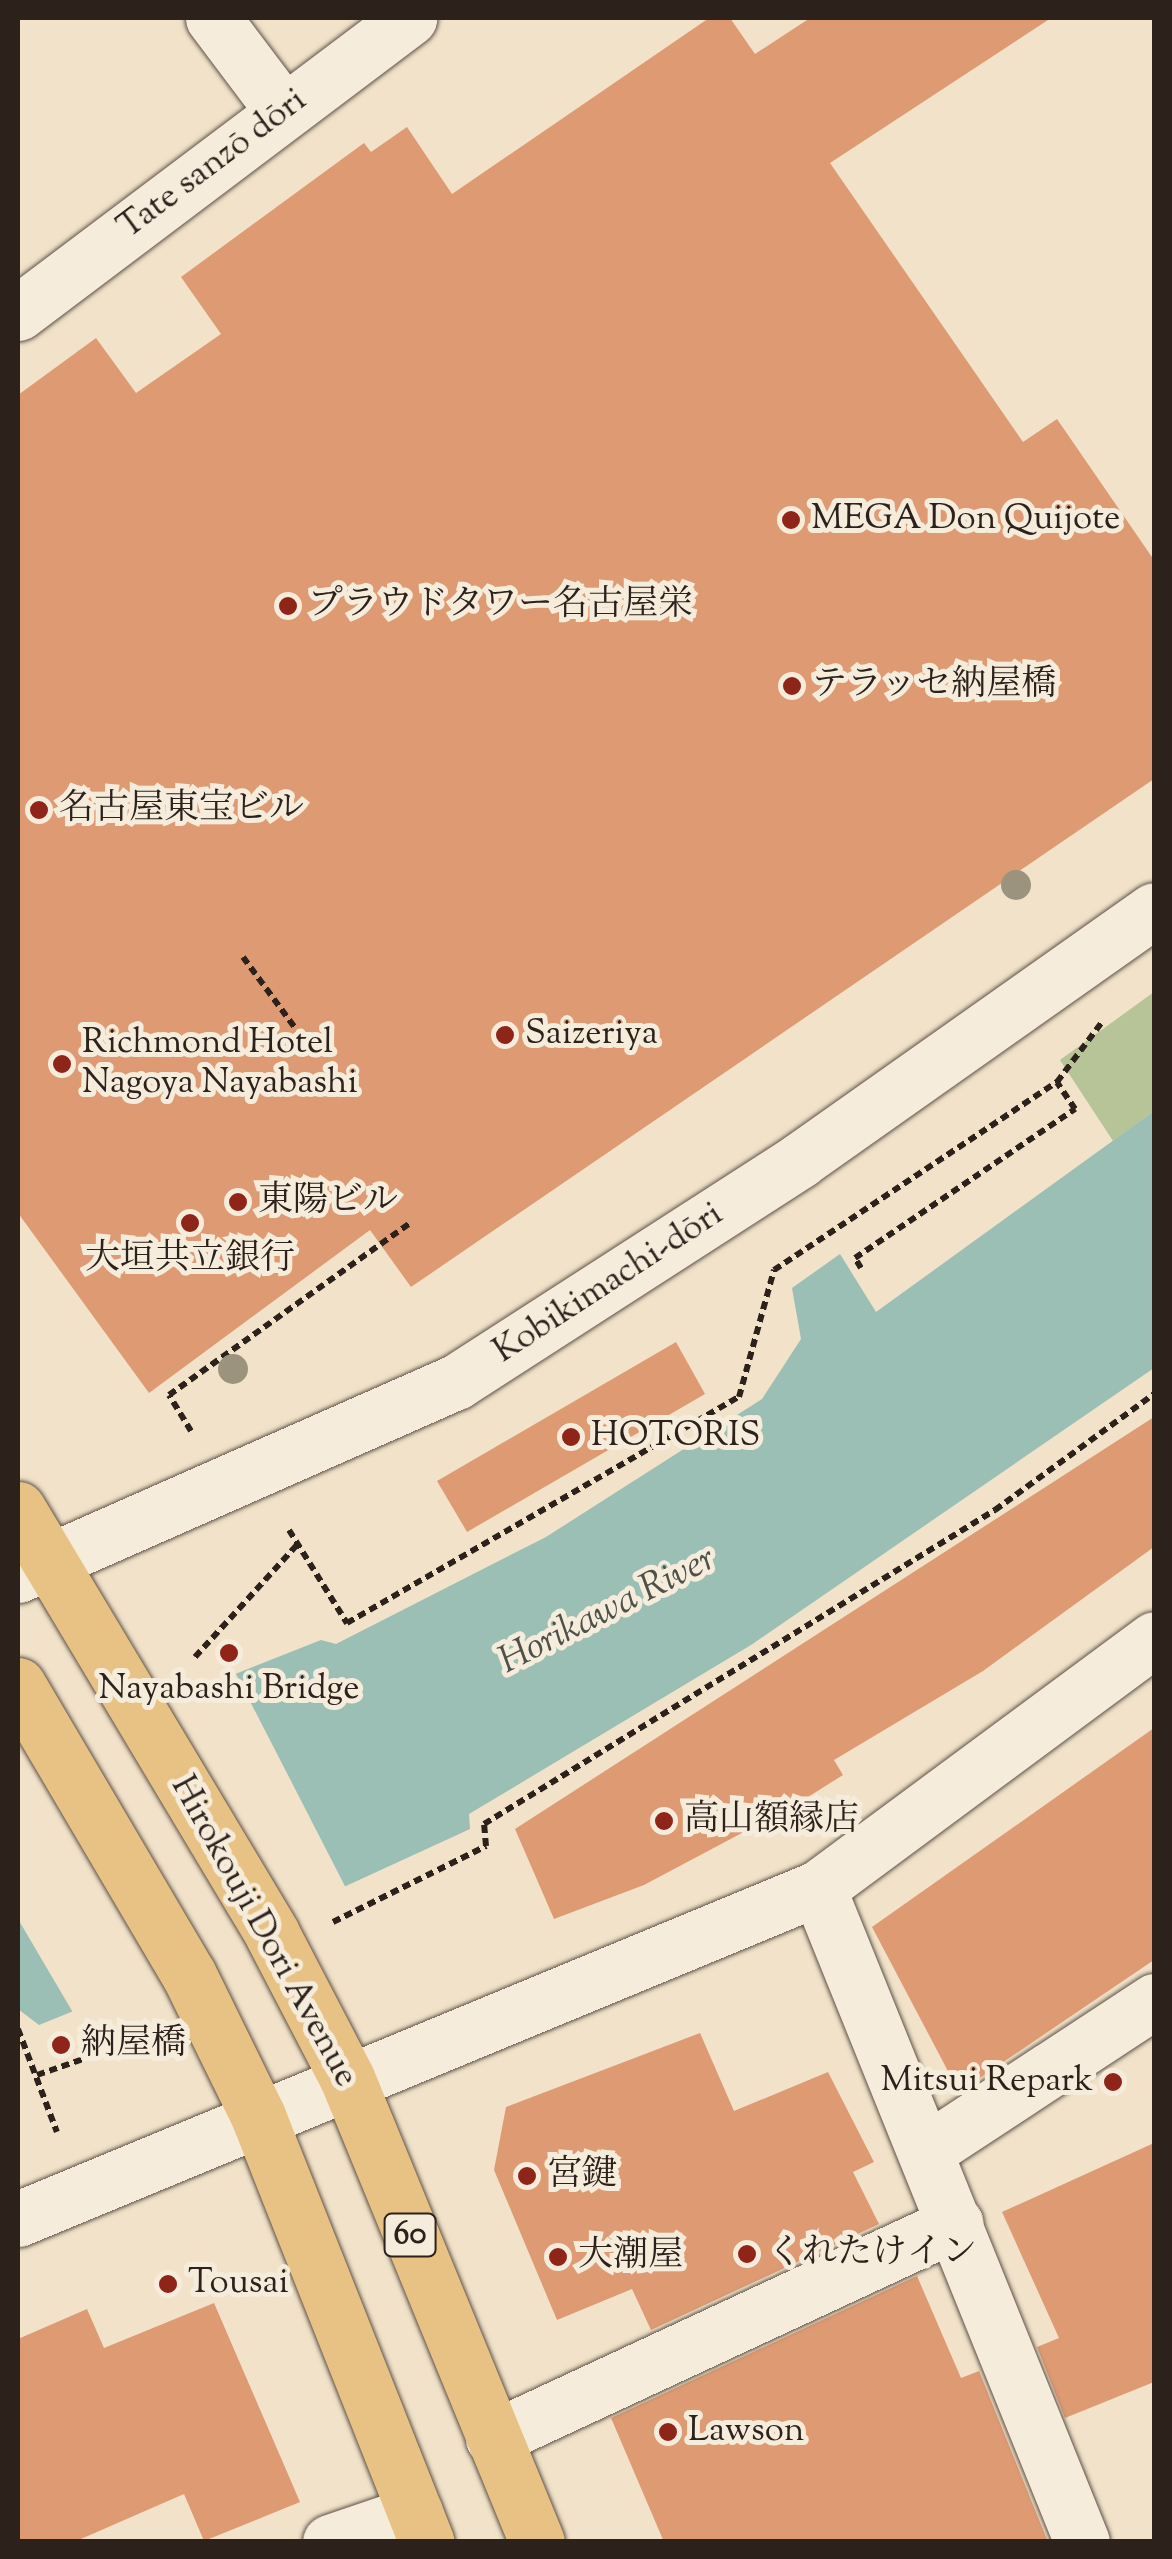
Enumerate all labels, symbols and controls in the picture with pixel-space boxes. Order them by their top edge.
street label: Tate sanzō dōri [110,80,316,250]
place label: MEGA Don Quijote [811,499,1120,541]
marker: MEGA Don Quijote [780,509,802,531]
place label: プラウドタワー名古屋栄 [308,585,693,627]
marker: プラウドタワー名古屋栄 [277,595,299,617]
place label: テラッセ納屋橋 [812,665,1057,707]
marker: テラッセ納屋橋 [781,675,803,697]
place label: 名古屋東宝ビル [59,789,304,831]
marker: 名古屋東宝ビル [28,799,50,821]
place label: Saizeriya [525,1014,658,1056]
place label: Richmond Hotel Nagoya Nayabashi [82,1023,358,1105]
marker: Saizeriya [494,1024,516,1046]
marker: Richmond Hotel Nagoya Nayabashi [51,1053,73,1075]
place label: 東陽ビル [258,1181,398,1223]
marker: 東陽ビル [227,1191,249,1213]
street label: Kobikimachi-dōri [487,1194,731,1374]
marker: 大垣共立銀行 [179,1212,201,1234]
place label: 大垣共立銀行 [85,1239,295,1281]
place label: HOTORIS [591,1416,760,1458]
marker: HOTORIS [560,1426,582,1448]
water label: Horikawa River [492,1538,724,1686]
marker: Nayabashi Bridge [218,1642,240,1664]
place label: Nayabashi Bridge [98,1669,360,1711]
street label: Hirokouji Dori Avenue [160,1769,366,2095]
place label: 高山額縁店 [684,1800,859,1842]
marker: 高山額縁店 [653,1810,675,1832]
place label: 納屋橋 [81,2024,186,2066]
marker: 納屋橋 [50,2034,72,2056]
place label: Mitsui Repark [881,2061,1093,2103]
marker: Mitsui Repark [1102,2071,1124,2093]
place label: 宮鍵 [547,2155,617,2197]
marker: 宮鍵 [516,2165,538,2187]
road number: 60 [382,2208,438,2262]
place label: くれたけイン [767,2233,977,2275]
place label: 大潮屋 [578,2236,683,2278]
marker: くれたけイン [736,2243,758,2265]
marker: 大潮屋 [547,2246,569,2268]
place label: Tousai [188,2263,289,2305]
marker: Tousai [157,2273,179,2295]
place label: Lawson [688,2411,805,2453]
marker: Lawson [657,2421,679,2443]

